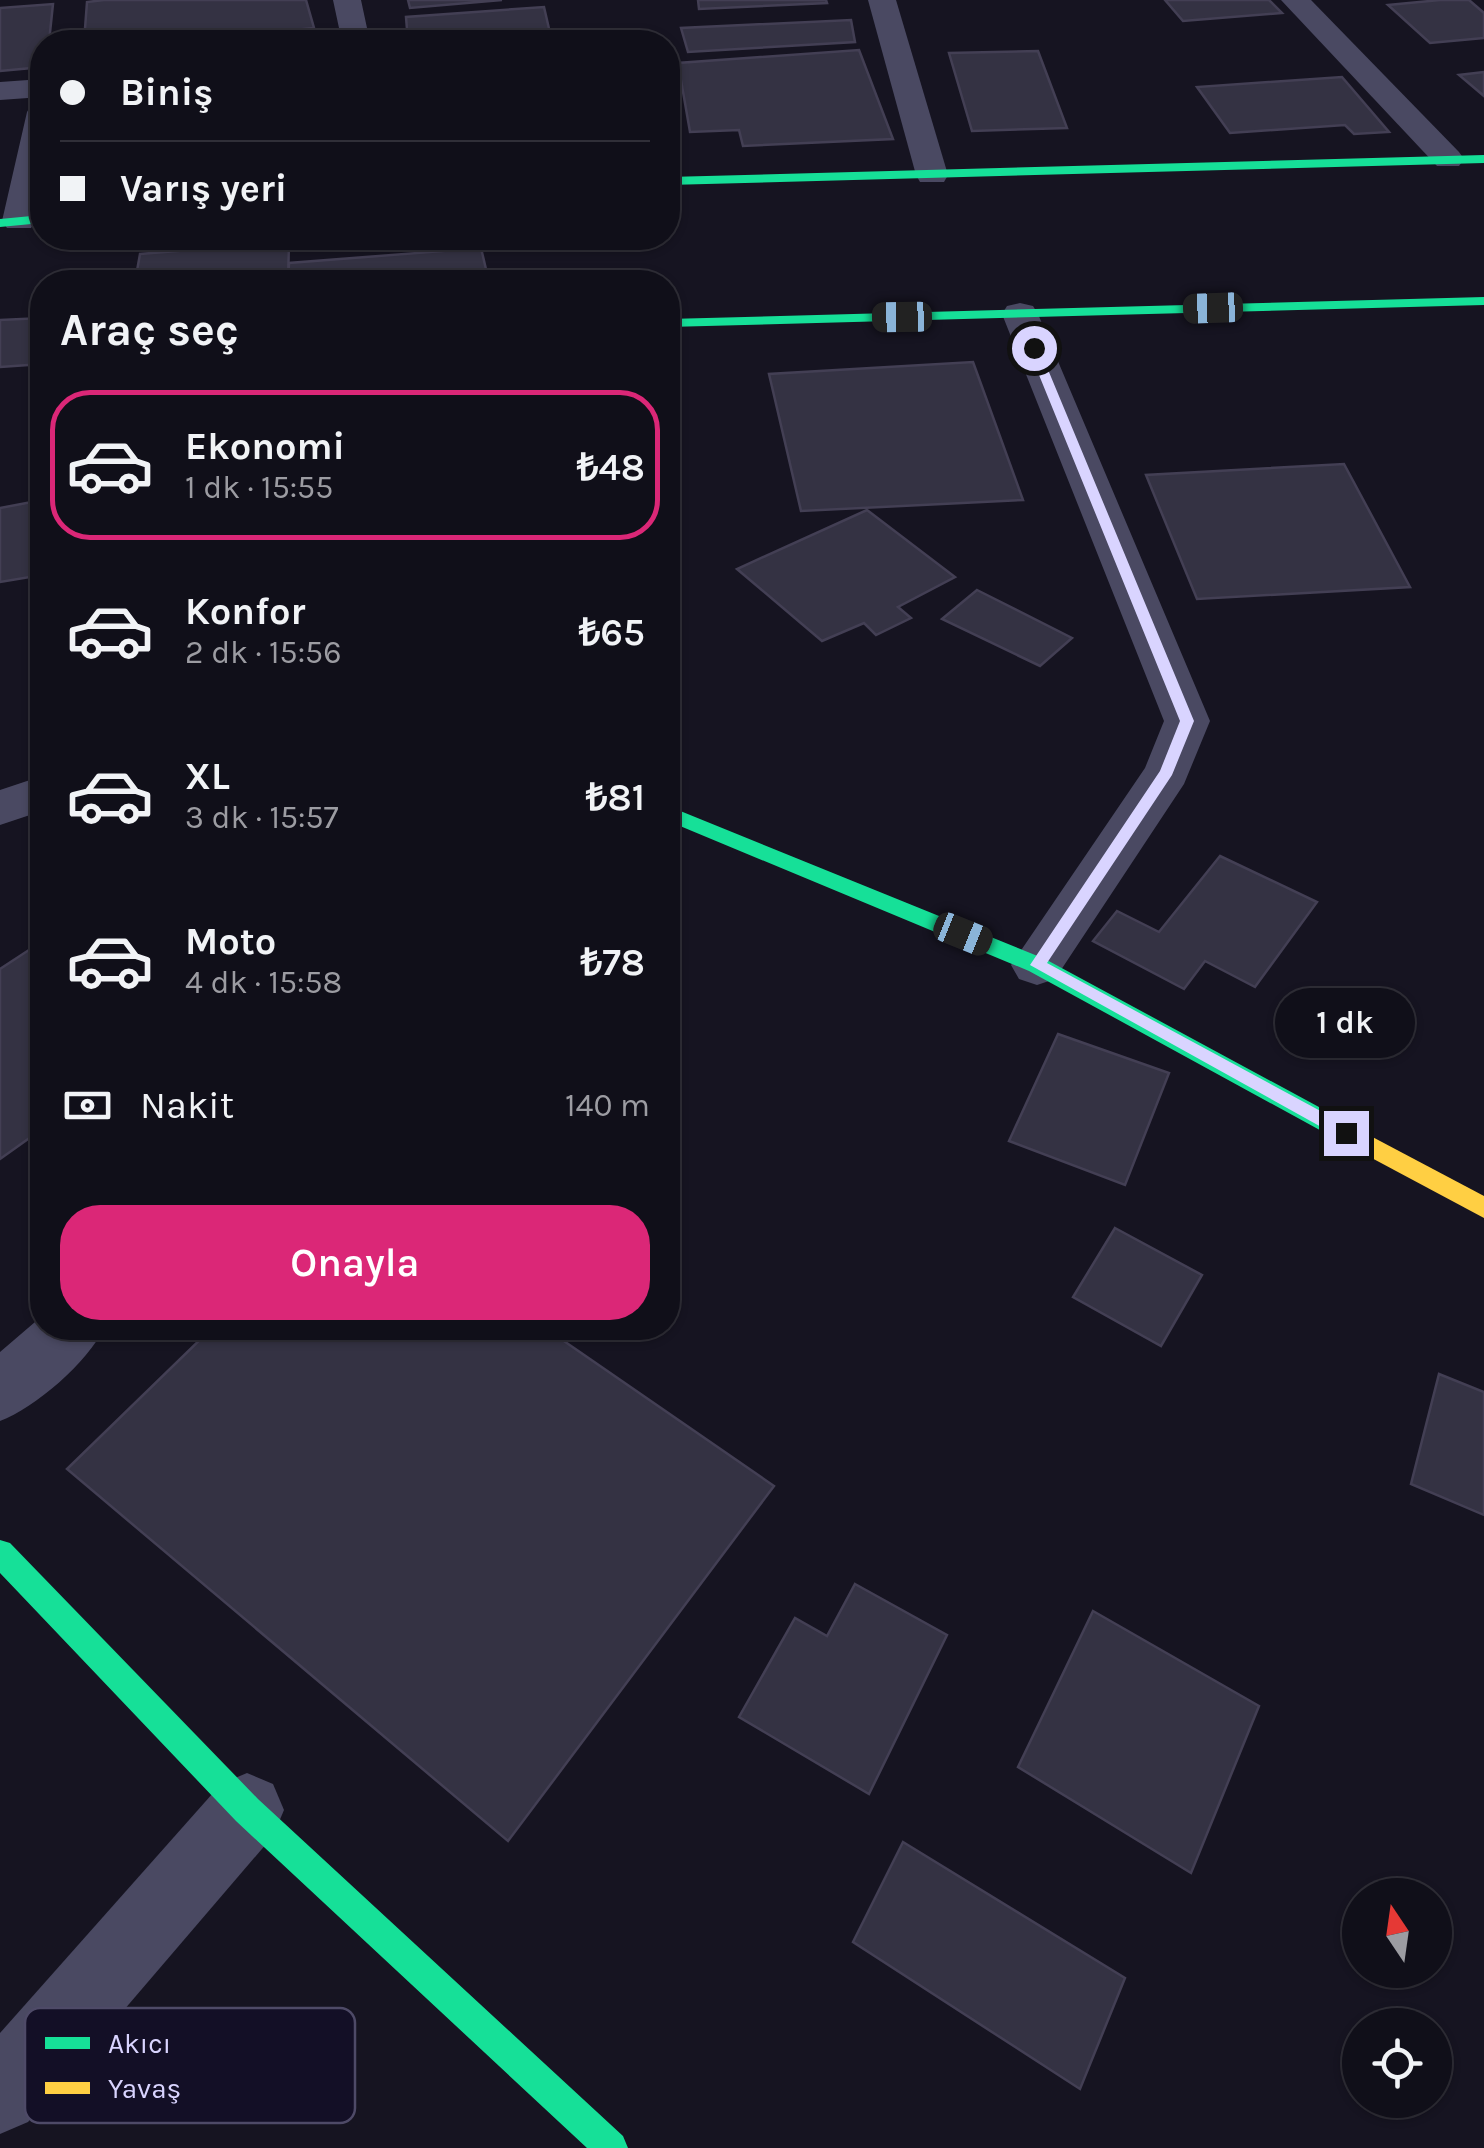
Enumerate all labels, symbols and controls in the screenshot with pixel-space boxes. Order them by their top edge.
text: Biniş [120,70,213,115]
text: Varış yeri [120,166,287,211]
car [1182,292,1244,324]
car [872,301,932,333]
text: Araç seç [60,304,239,356]
route start [1012,326,1057,371]
icon: car [65,420,155,510]
text: Ekonomi [185,424,345,469]
text: ₺48 [577,445,645,490]
text: 1 dk · 15:55 [185,469,333,506]
icon: car [65,585,155,675]
text: Konfor [185,589,305,634]
text: ₺65 [579,610,645,655]
text: 2 dk · 15:56 [185,634,341,671]
icon: car [65,750,155,840]
text: XL [185,754,230,799]
text: ₺81 [586,775,645,820]
text: 3 dk · 15:57 [185,799,339,836]
car [930,909,996,959]
icon: car [65,915,155,1005]
text: Moto [185,919,276,964]
text: ₺78 [580,940,645,985]
text: 4 dk · 15:58 [185,964,342,1001]
callout: 1 dk [1276,988,1416,1058]
text: 1 dk [1316,1004,1374,1041]
icon: cash [60,1078,115,1133]
text: Nakit [140,1083,234,1128]
text: 140 m [565,1087,650,1124]
route end [1324,1111,1369,1156]
button: Onayla [60,1205,650,1320]
north arrow [1342,1878,1452,1988]
map controls [1342,1878,1452,2118]
legend [25,2008,355,2123]
button: locate [1342,2008,1452,2118]
text: Akıcı [108,2027,171,2060]
text: Yavaş [108,2072,181,2105]

